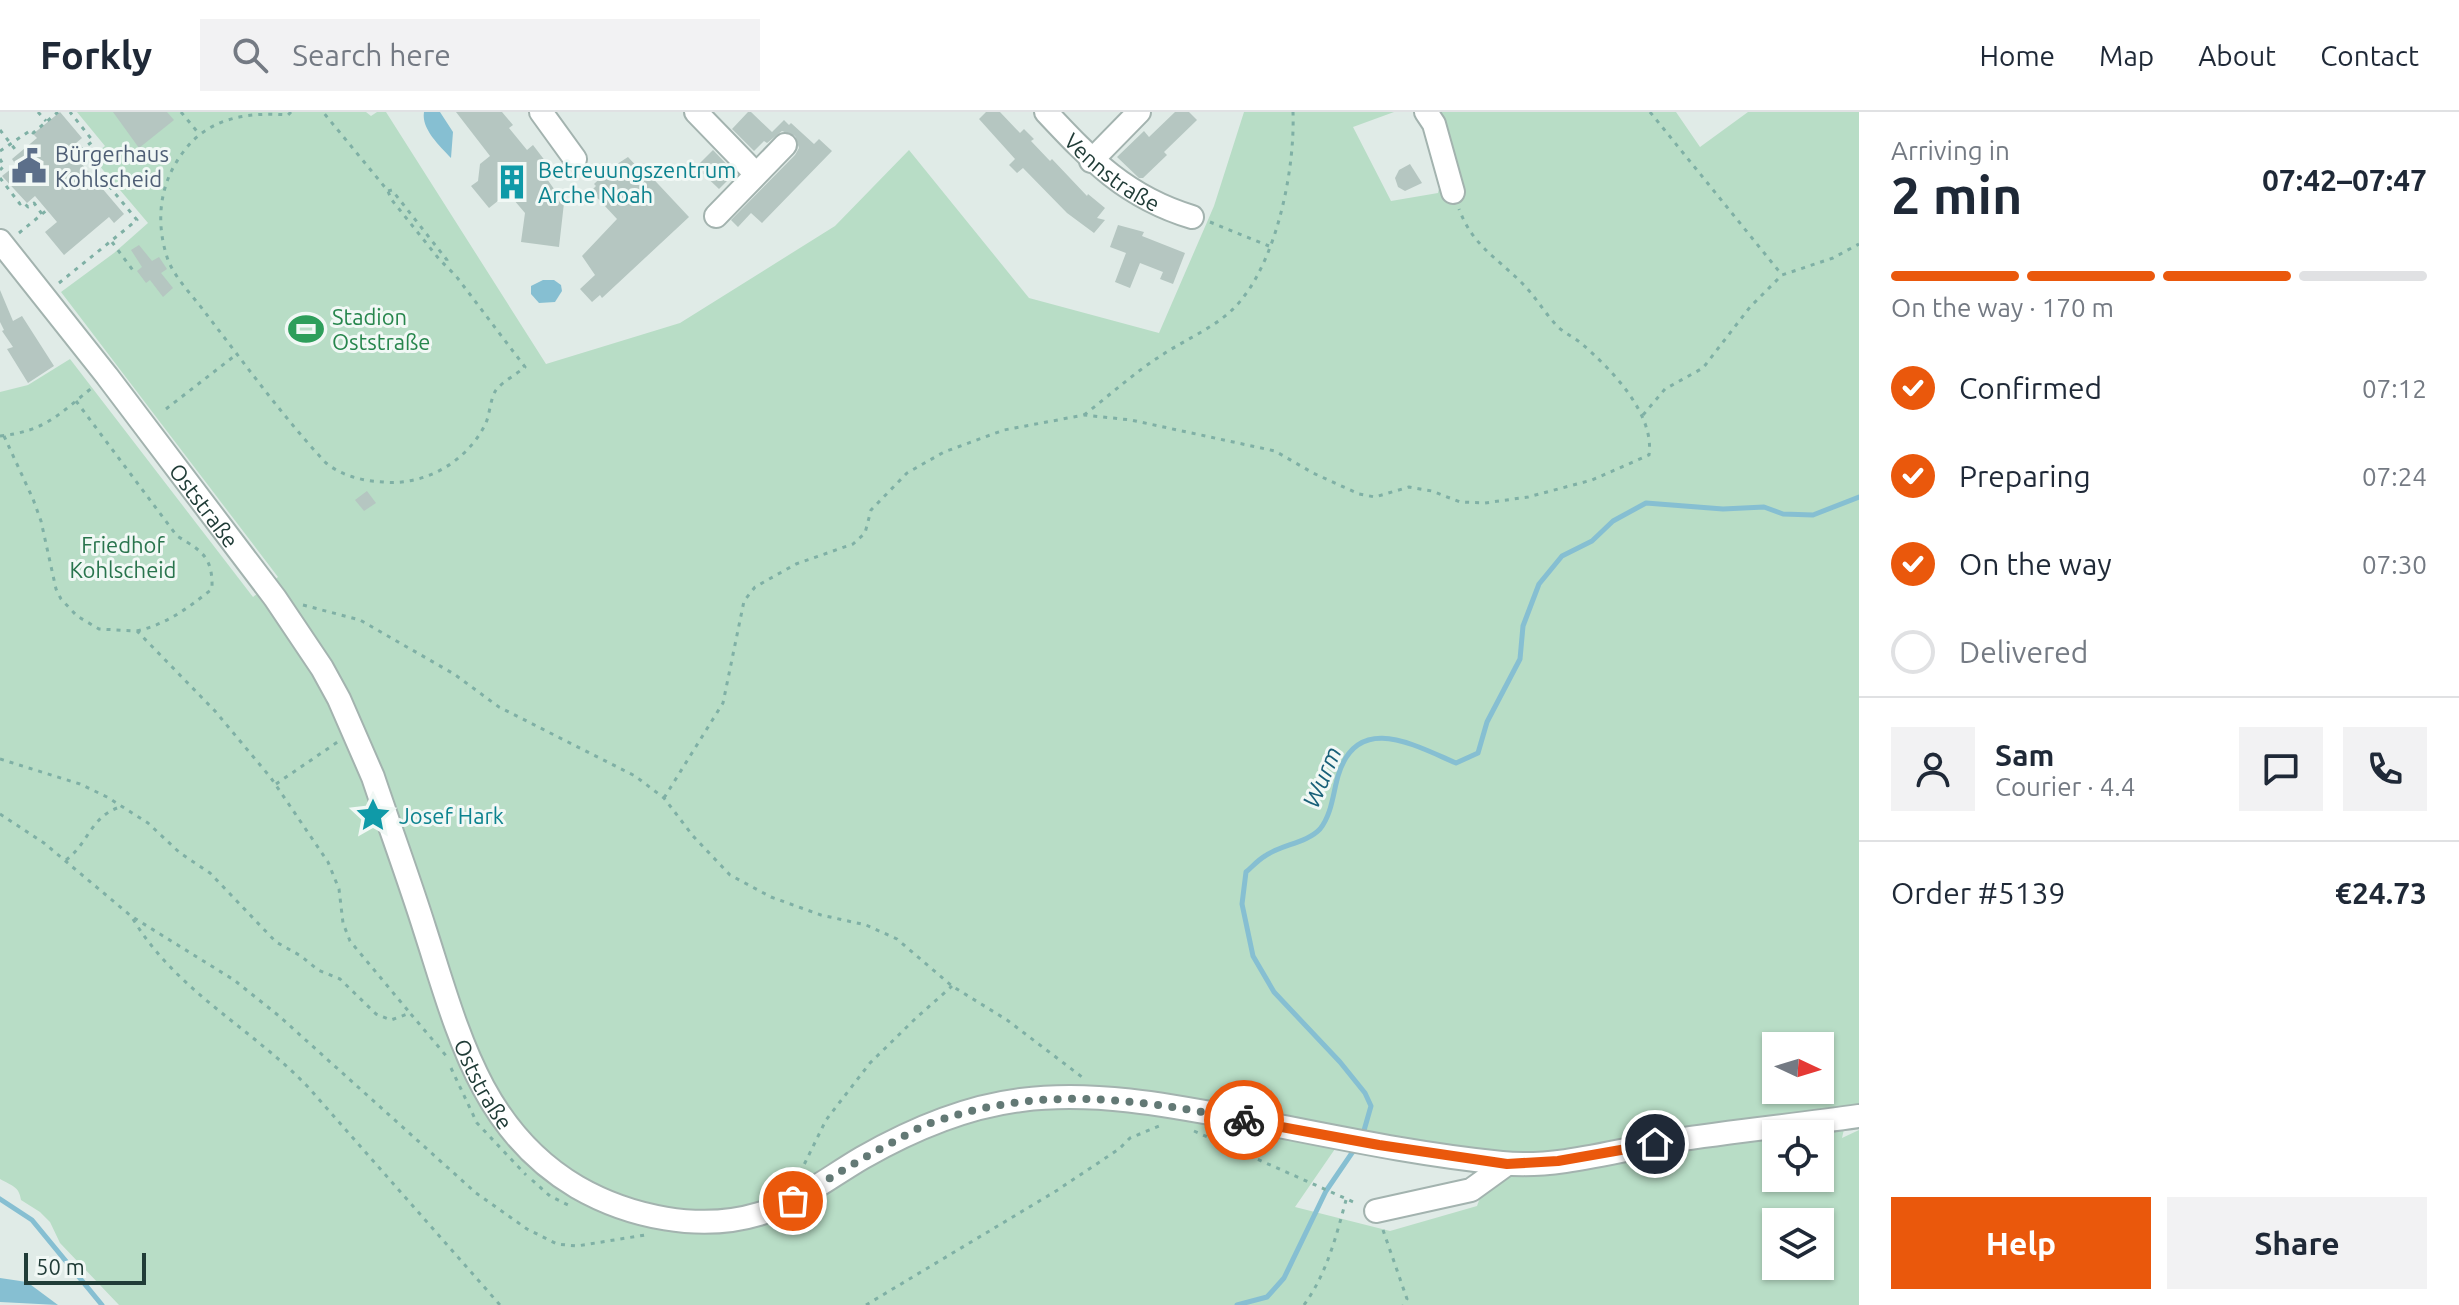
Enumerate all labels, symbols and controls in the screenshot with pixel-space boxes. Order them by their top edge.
search box [200,19,760,91]
icon: search [228,33,272,77]
text: Forkly [40,34,152,76]
text: Search here [292,38,451,72]
text: Home [1980,40,2055,71]
text: Map [2099,40,2154,71]
text: About [2198,40,2276,71]
text: Contact [2320,40,2419,71]
street label: Vennstraße [1060,127,1164,216]
text: Arriving in [1891,136,2010,165]
place label: Bürgerhaus Kohlscheid [55,141,169,191]
public building icon: Bürgerhaus Kohlscheid [10,147,48,185]
place label: Betreuungszentrum Arche Noah [538,157,736,207]
building icon: Betreuungszentrum Arche Noah [493,163,531,201]
text: 07:42–07:47 [2262,163,2427,197]
text: 2 min [1891,166,2022,224]
text: On the way · 170 m [1891,293,2114,322]
place label: Stadion Oststraße [332,304,431,354]
sports icon: Stadion Oststraße [287,310,325,348]
icon: check [1891,366,1935,410]
text: Confirmed [1959,371,2102,405]
text: 07:12 [2362,374,2427,403]
icon: check [1891,454,1935,498]
street label: Oststraße [165,458,244,552]
text: Preparing [1959,459,2091,493]
text: 07:24 [2362,462,2427,491]
park label: Friedhof Kohlscheid [69,532,177,582]
icon: check [1891,542,1935,586]
text: On the way [1959,547,2112,581]
text: 07:30 [2362,550,2427,579]
text: Delivered [1959,635,2088,669]
button: person [1891,727,1975,811]
button: chat [2239,727,2323,811]
button: phone [2343,727,2427,811]
text: Sam [1995,738,2054,772]
water label: Wurm [1297,743,1347,811]
text: Courier · 4.4 [1995,772,2135,801]
place icon: Josef Hark [354,796,392,834]
place label: Josef Hark [399,803,504,828]
text: Order #5139 [1891,876,2065,910]
text: €24.73 [2335,876,2427,910]
north arrow [1762,1032,1834,1104]
map controls [1762,1032,1834,1280]
street label: Oststraße [450,1035,518,1134]
courier [1204,1080,1284,1160]
icon: bike [1222,1098,1266,1142]
pin [1621,1110,1689,1178]
button: locate [1762,1120,1834,1192]
icon: home [1633,1122,1677,1166]
pin [759,1167,827,1235]
icon: bag [771,1179,815,1223]
button: Help [1891,1197,2151,1289]
button: Share [2167,1197,2427,1289]
button: layers [1762,1208,1834,1280]
scale bar [24,1249,146,1285]
text: 50 m [36,1254,85,1279]

